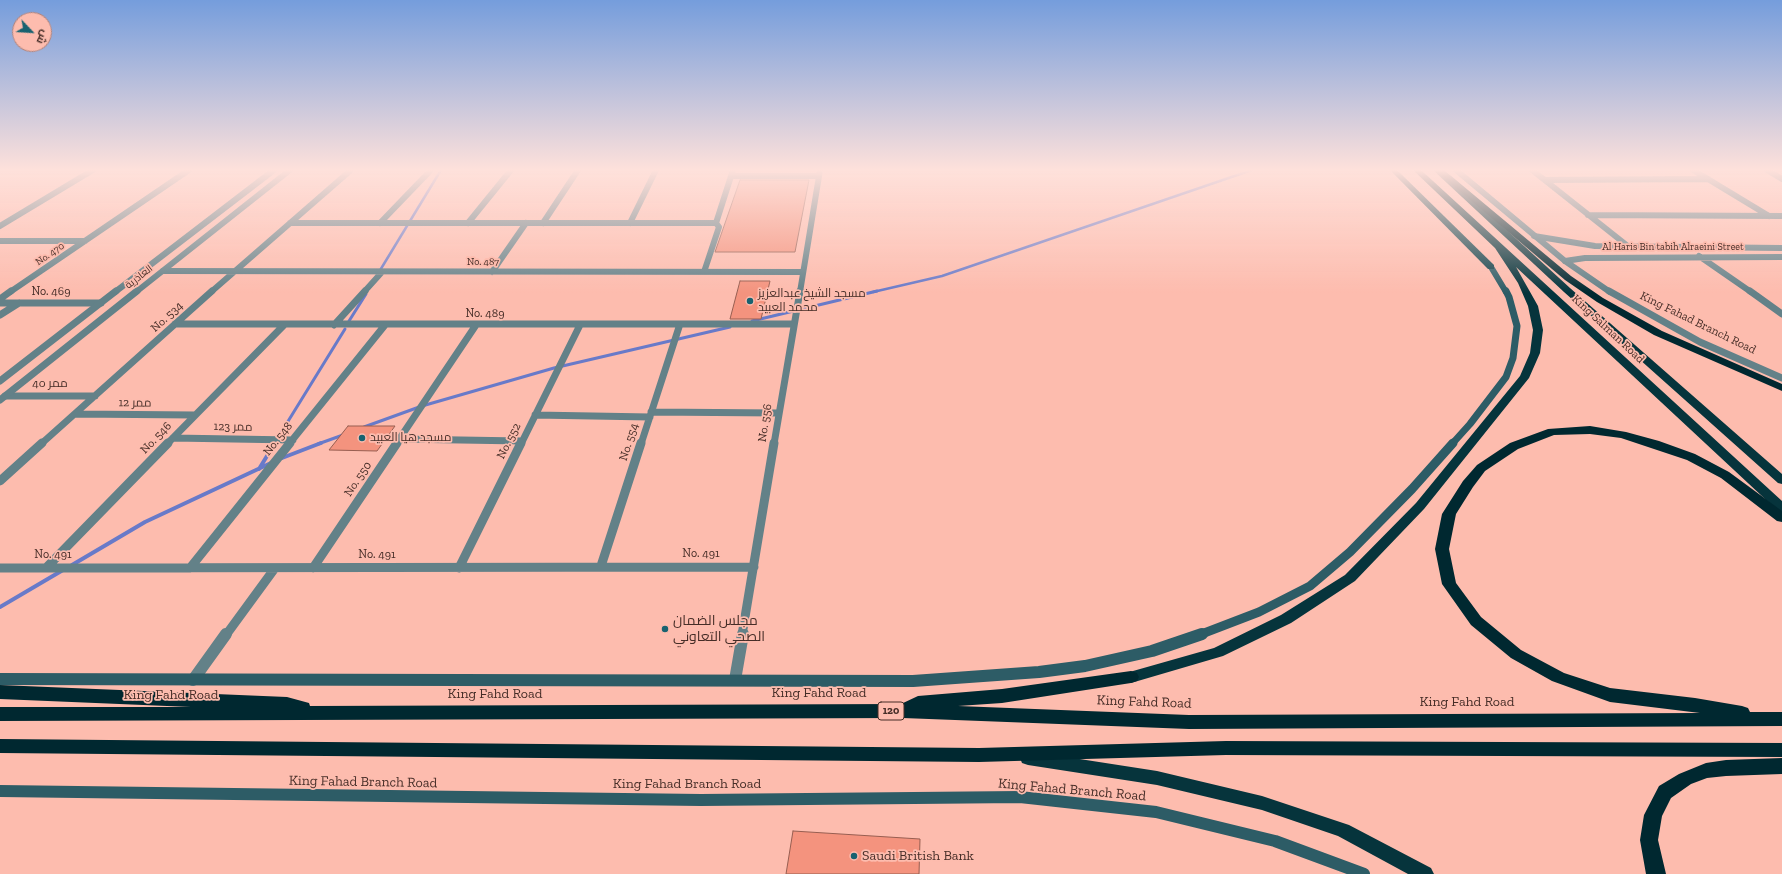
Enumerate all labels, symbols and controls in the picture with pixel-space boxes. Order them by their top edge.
north arrow [12,12,52,52]
text: ش [34,28,51,46]
street label: No. 470 [33,240,67,268]
street label: Al Haris Bin tabih Alraeini Street [1602,241,1744,253]
street label: No. 487 [467,256,499,268]
street label: العاذرية [123,263,155,291]
street label: No. 469 [31,285,71,299]
place label: مسجد الشيخ عبدالعزيز محمد العبيد [758,287,866,315]
street label: King Fahad Branch Road [1638,289,1758,357]
street label: King Salman Road [1569,292,1647,366]
marker: مسجد الشيخ عبدالعزيز محمد العبيد [745,296,755,306]
street label: No. 534 [148,299,186,335]
street label: No. 489 [465,307,505,321]
street label: ممر 40 [32,377,68,391]
street label: ممر 12 [118,396,152,410]
street label: No. 556 [755,403,775,443]
street label: No. 546 [137,419,175,457]
street label: ممر 123 [213,419,253,435]
street label: No. 548 [260,419,296,459]
street label: No. 552 [494,421,524,461]
street label: No. 554 [616,421,642,463]
place label: مسجد هيا العبيد [370,431,451,445]
marker: مسجد هيا العبيد [357,433,367,443]
street label: No. 550 [341,459,375,499]
street label: No. 491 [682,547,720,561]
street label: No. 491 [34,548,72,562]
street label: No. 491 [358,548,396,562]
place label: مجلس الضمان الصحي التعاوني [673,613,765,646]
marker: مجلس الضمان الصحي التعاوني [660,624,670,634]
street label: King Fahd Road [772,685,866,701]
street label: King Fahd Road [448,686,542,702]
street label: King Fahd Road [124,687,218,703]
street label: King Fahd Road [1096,692,1192,712]
street label: King Fahd Road [1420,694,1514,710]
road number: 120 [878,702,904,720]
street label: King Fahad Branch Road [289,772,437,792]
street label: King Fahad Branch Road [997,775,1147,805]
street label: King Fahad Branch Road [613,776,761,792]
place label: Saudi British Bank [862,848,974,864]
marker: Saudi British Bank [849,851,859,861]

